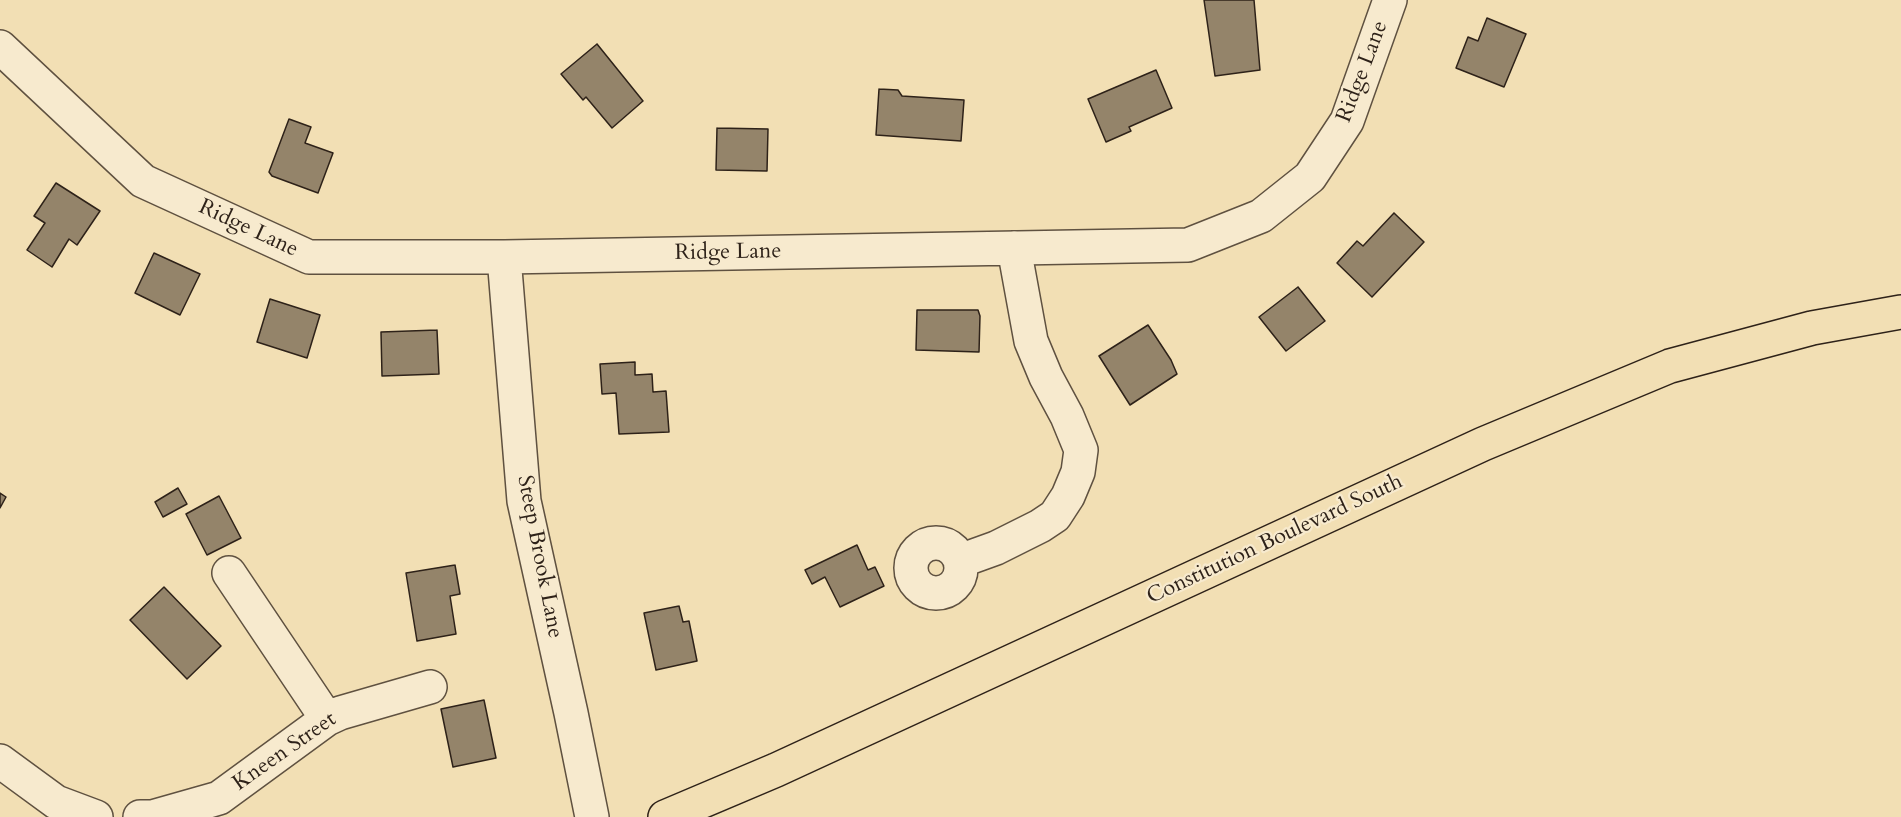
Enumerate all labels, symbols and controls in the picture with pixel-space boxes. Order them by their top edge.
street label: Ridge Lane [1332,17,1394,127]
street label: Ridge Lane [194,194,302,264]
street label: Ridge Lane [674,239,782,267]
street label: Constitution Boulevard South [1143,469,1407,611]
street label: Steep Brook Lane [510,473,568,641]
street label: Kneen Street [228,707,342,797]

